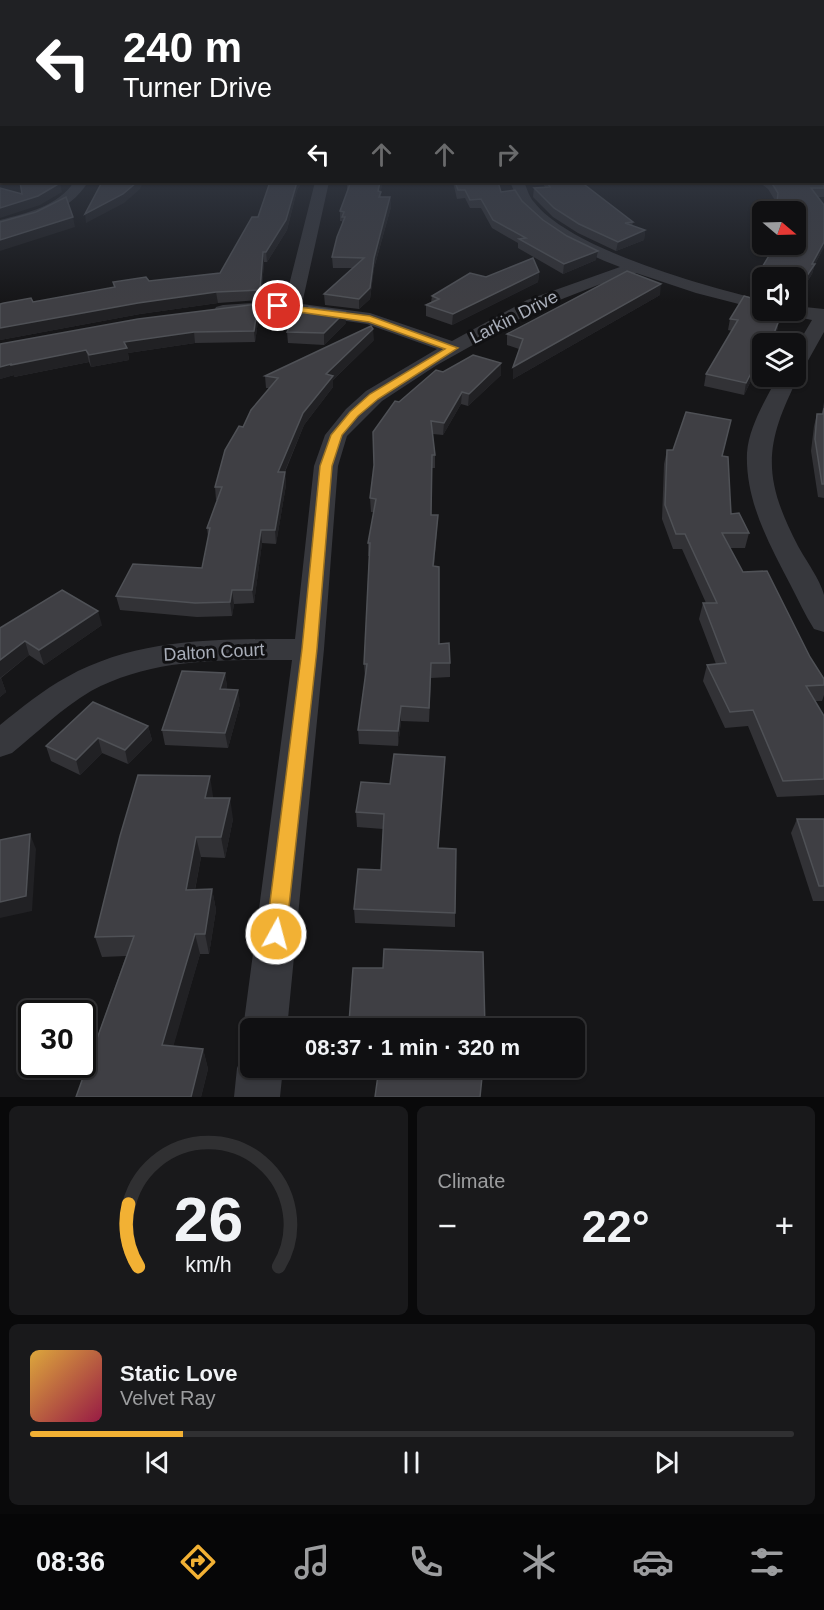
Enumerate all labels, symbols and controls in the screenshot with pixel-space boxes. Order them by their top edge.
icon: left [24,24,102,102]
text: 240 m [123,24,242,71]
text: Turner Drive [123,73,272,103]
icon: left [302,138,335,171]
icon: ahead [365,138,398,171]
icon: ahead [428,138,461,171]
icon: right [491,138,524,171]
north arrow [752,201,806,255]
map controls [752,201,806,387]
button: sound [752,267,806,321]
pin [252,280,303,331]
street label: Larkin Drive [467,286,561,348]
icon: arrive [261,289,294,322]
button: layers [752,333,806,387]
street label: Dalton Court [163,639,265,665]
position arrow [244,902,308,966]
speed limit sign: 30 [18,1000,96,1078]
text: 08:37 · 1 min · 320 m [305,1035,520,1060]
text: Climate [438,1170,505,1192]
text: 26 [174,1185,243,1254]
text: 22° [582,1201,650,1252]
text: − [438,1207,457,1244]
text: + [775,1207,794,1244]
text: km/h [185,1254,231,1278]
text: Static Love [120,1361,237,1386]
text: Velvet Ray [120,1387,216,1409]
icon: previous [141,1446,174,1479]
icon: pause [395,1446,428,1479]
icon: next [650,1446,683,1479]
icon: directions [177,1541,219,1583]
icon: music [291,1541,333,1583]
icon: phone [405,1541,447,1583]
icon: climate [518,1541,560,1583]
icon: car [632,1541,674,1583]
icon: filters [746,1541,788,1583]
text: 08:36 [36,1547,105,1577]

